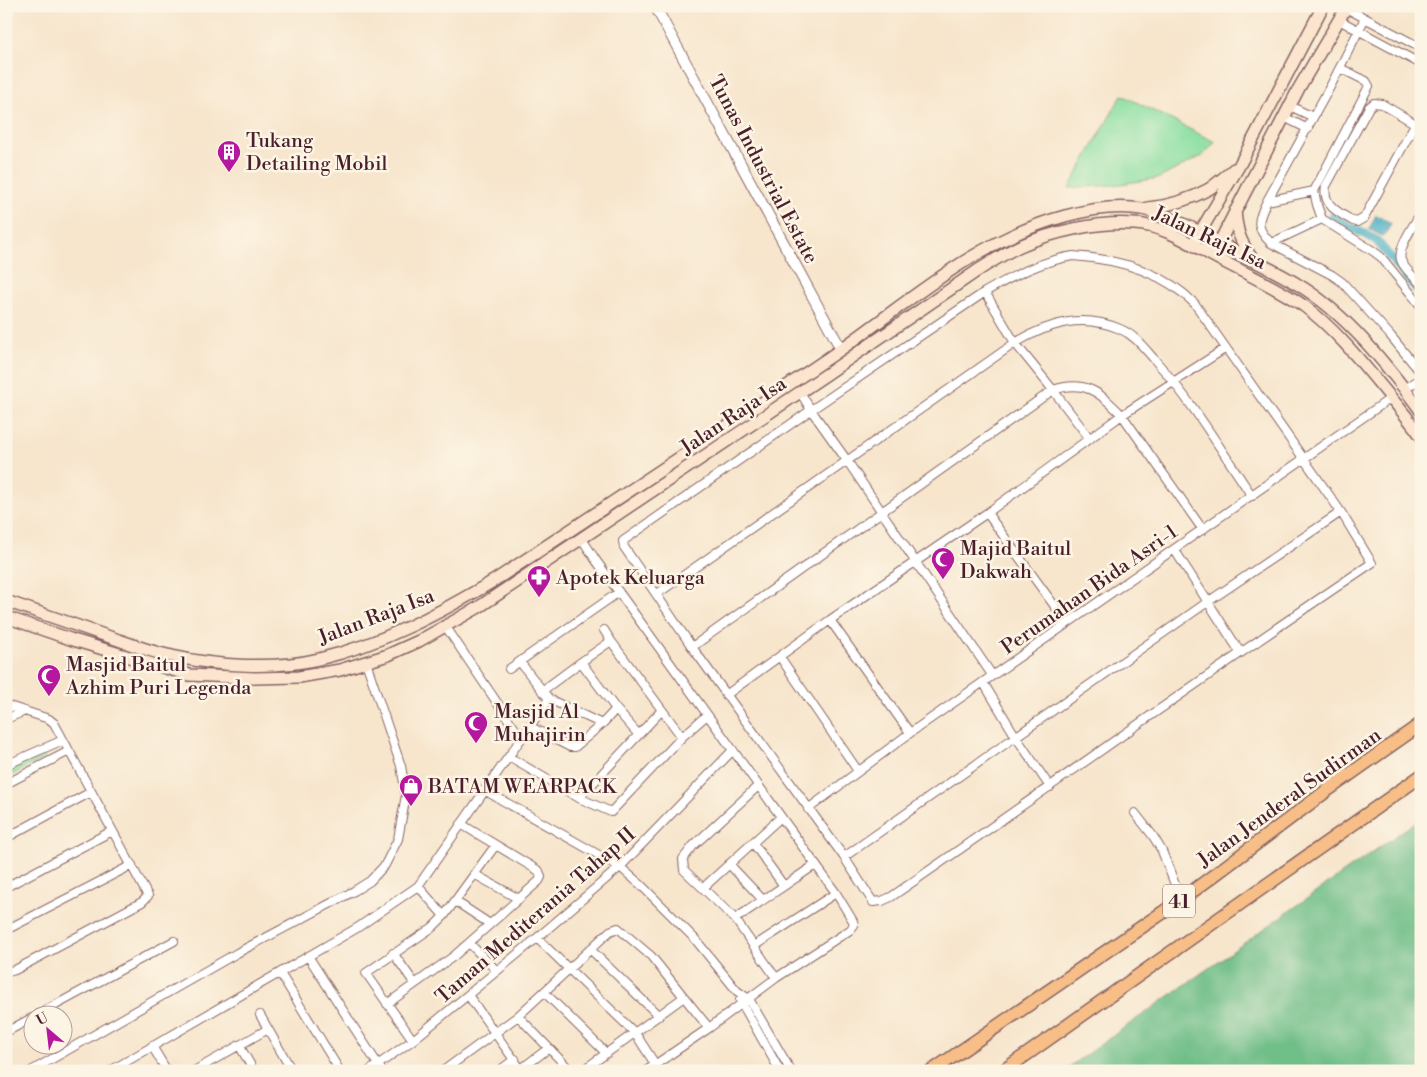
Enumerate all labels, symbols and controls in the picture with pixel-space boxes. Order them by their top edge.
street label: Tunas Industrial Estate [702,71,823,268]
place label: Tukang Detailing Mobil [246,129,388,177]
building icon: Tukang Detailing Mobil [216,139,242,173]
street label: Jalan Raja Isa [1148,201,1271,276]
street label: Jalan Raja Isa [675,371,792,461]
street label: Perumahan Bida Asri-1 [997,520,1183,661]
place label: Majid Baitul Dakwah [960,537,1071,585]
mosque icon: Majid Baitul Dakwah [930,546,956,580]
pharmacy icon: Apotek Keluarga [526,564,552,598]
place label: Apotek Keluarga [555,566,706,591]
street label: Jalan Raja Isa [314,584,439,651]
place label: Masjid Baitul Azhim Puri Legenda [65,653,252,701]
mosque icon: Masjid Baitul Azhim Puri Legenda [36,663,62,697]
place label: Masjid Al Muhajirin [494,700,586,748]
mosque icon: Masjid Al Muhajirin [463,710,489,744]
street label: Jalan Jenderal Sudirman [1192,723,1387,874]
shop icon: BATAM WEARPACK [398,773,424,807]
place label: BATAM WEARPACK [427,775,618,800]
street label: Taman Mediterania Tahap II [431,822,641,1010]
road number: 41 [1163,884,1195,918]
north arrow [22,1004,72,1054]
text: U [33,1009,52,1030]

